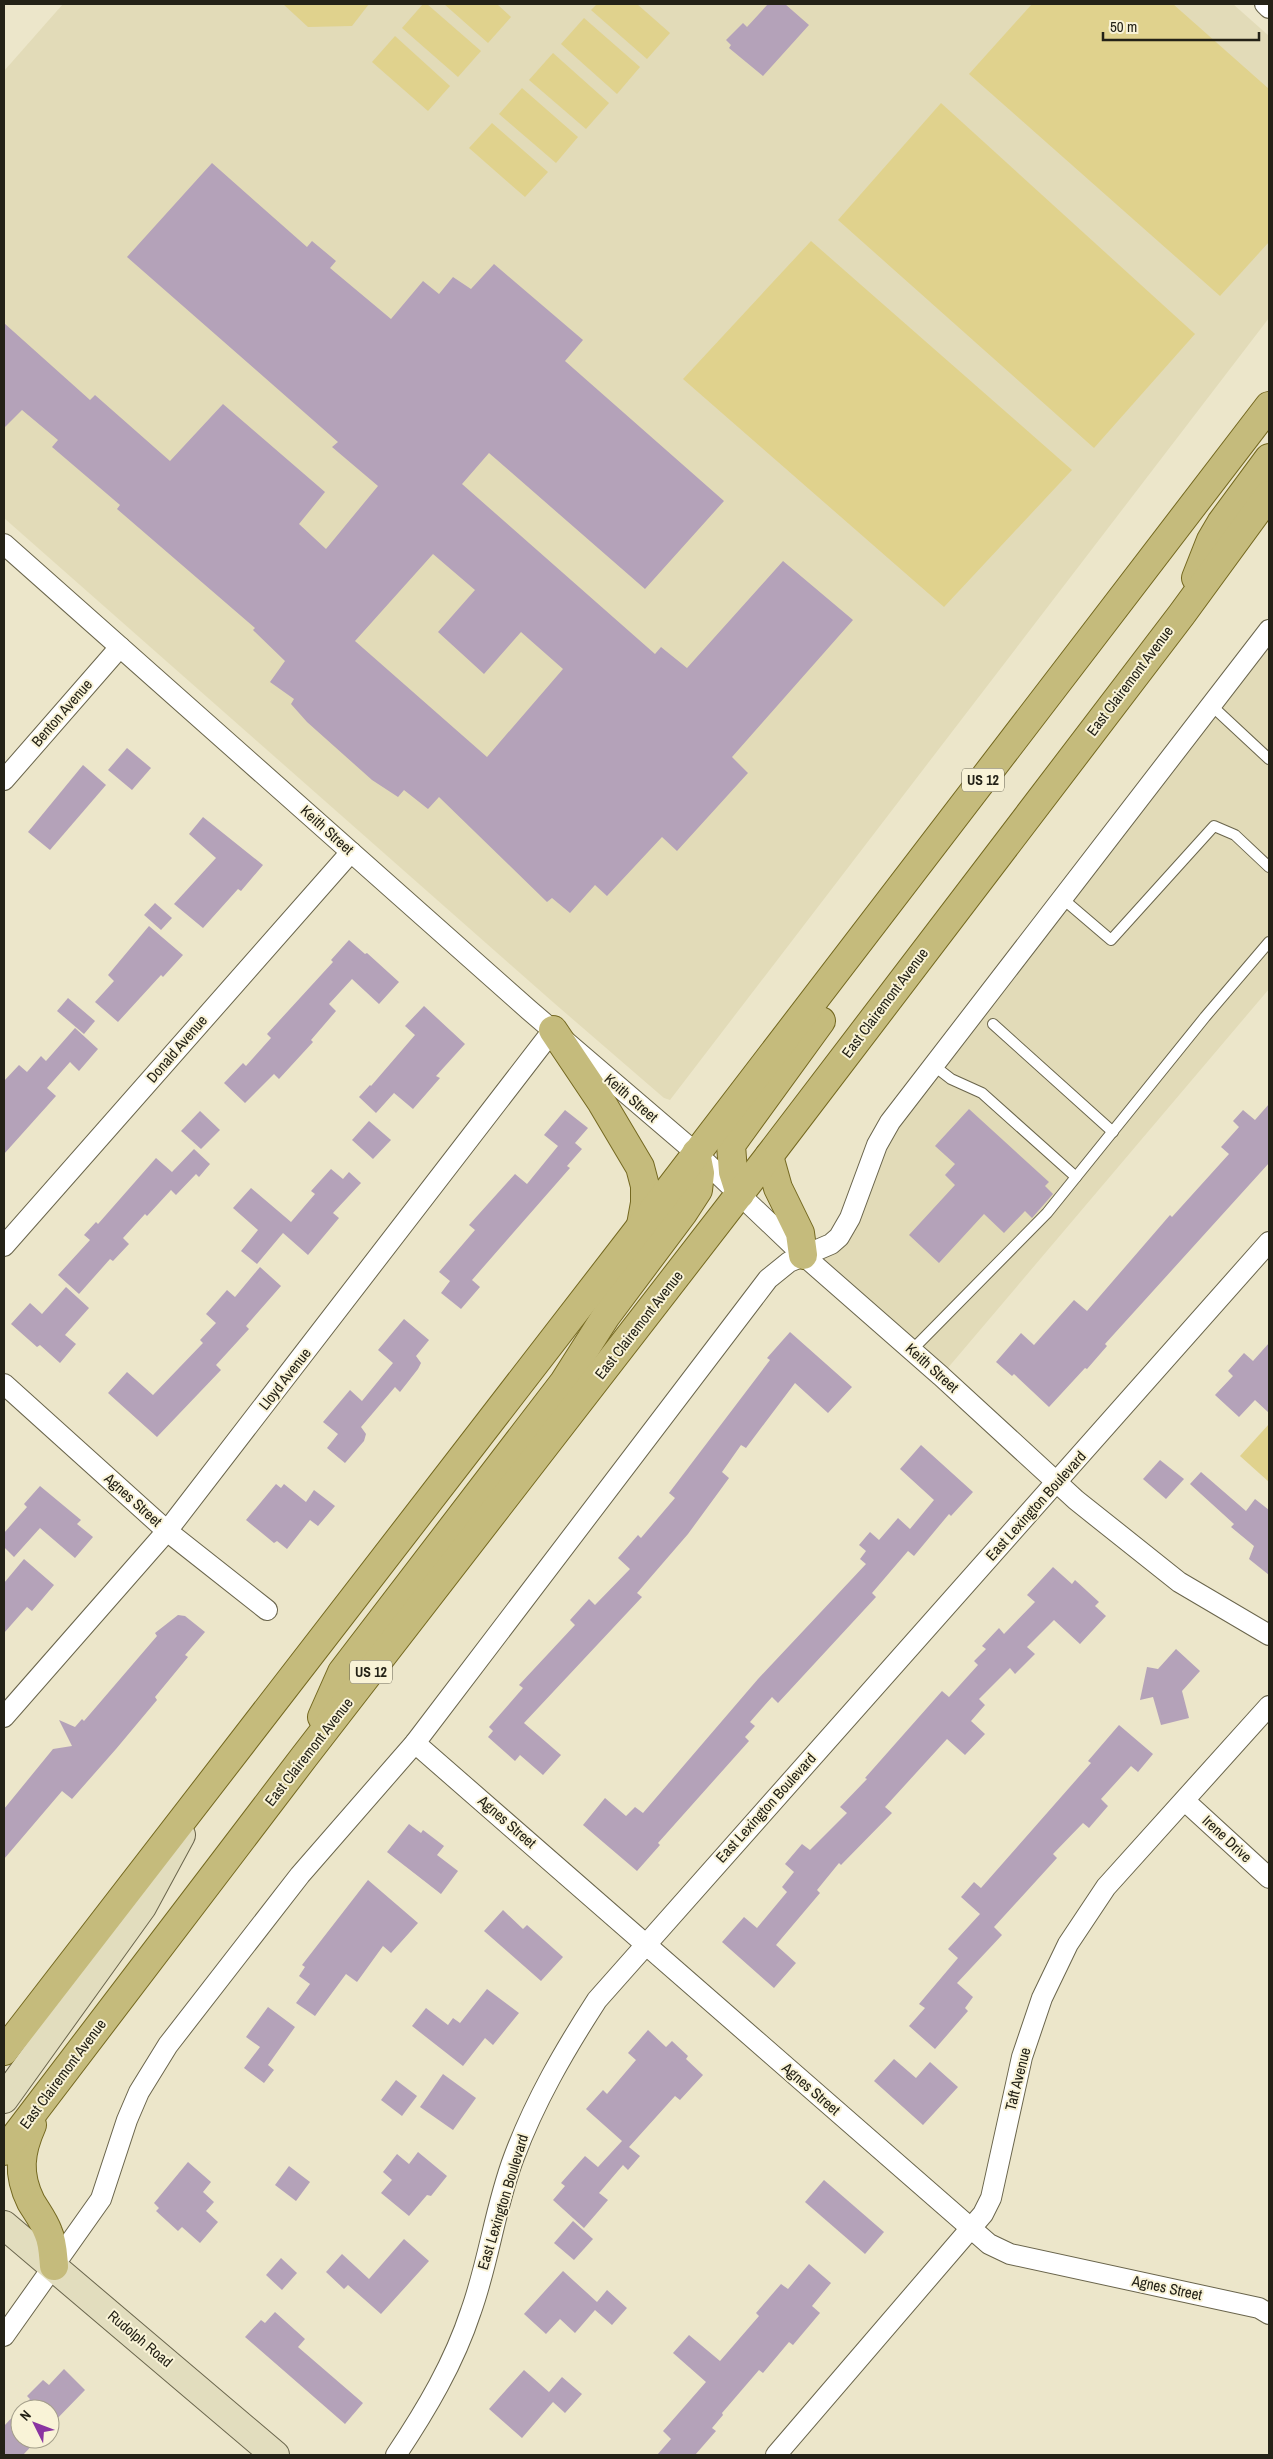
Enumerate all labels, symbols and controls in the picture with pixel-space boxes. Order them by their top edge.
scale bar [1103,10,1259,42]
text: 50 m [1110,16,1137,37]
street label: East Clairemont Avenue [1081,621,1178,740]
street label: Benton Avenue [26,674,97,751]
road number: US 12 [962,768,1004,792]
street label: Keith Street [296,800,359,860]
street label: East Clairemont Avenue [836,943,933,1062]
street label: Donald Avenue [141,1010,212,1087]
street label: Keith Street [600,1068,663,1127]
street label: East Clairemont Avenue [590,1266,688,1383]
street label: Keith Street [901,1338,964,1398]
street label: Lloyd Avenue [254,1343,316,1414]
street label: East Lexington Boulevard [981,1446,1091,1565]
street label: Agnes Street [99,1467,167,1532]
road number: US 12 [350,1660,392,1684]
street label: East Clairemont Avenue [260,1693,358,1810]
street label: East Lexington Boulevard [711,1748,821,1867]
street label: Agnes Street [473,1790,541,1853]
street label: Irene Drive [1198,1810,1257,1867]
street label: East Clairemont Avenue [14,2014,111,2133]
street label: Taft Avenue [1000,2045,1036,2113]
street label: Agnes Street [777,2057,845,2120]
street label: East Lexington Boulevard [472,2131,533,2272]
street label: Agnes Street [1129,2270,1205,2305]
street label: Rudolph Road [103,2305,177,2372]
north arrow [10,2399,60,2449]
text: N [16,2406,35,2424]

